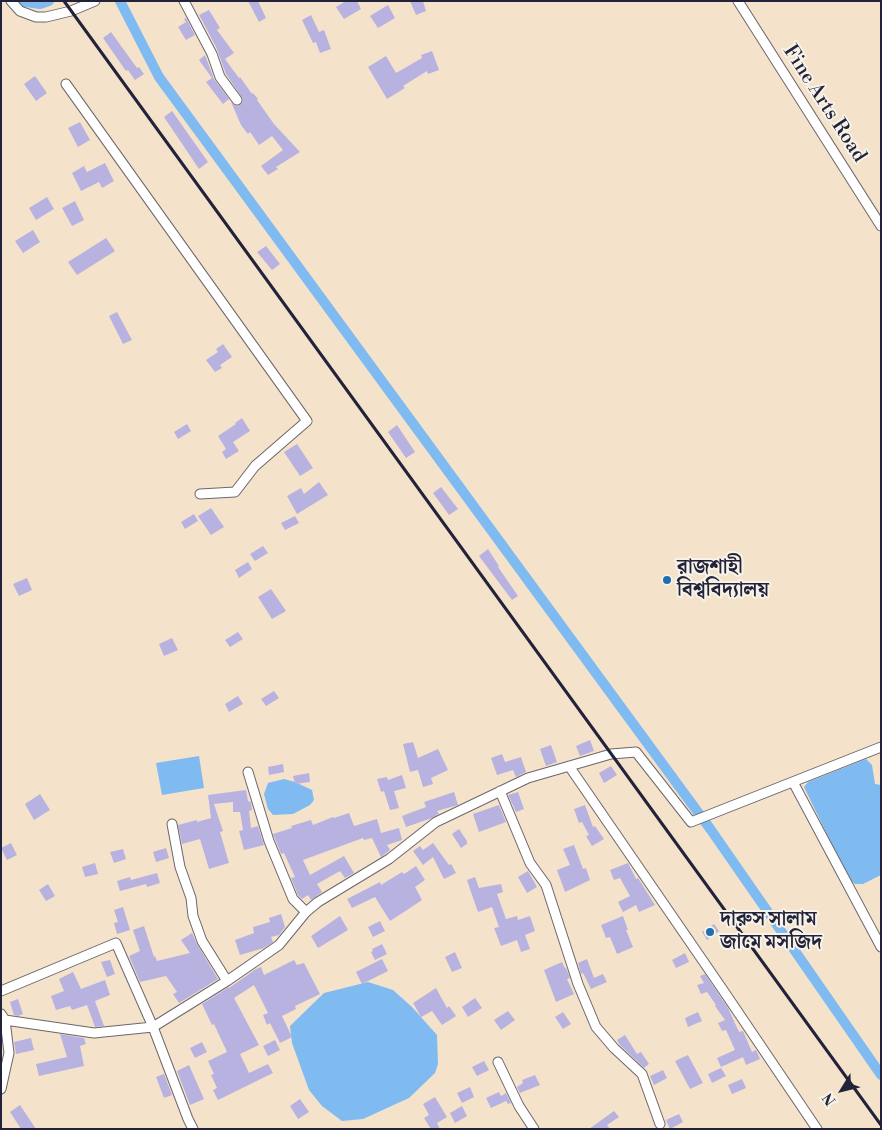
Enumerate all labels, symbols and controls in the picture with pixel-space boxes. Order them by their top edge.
street label: Fine Arts Road [777,41,871,167]
place label: রাজশাহী বিশ্ববিদ্যালয় [677,556,769,603]
marker: রাজশাহী বিশ্ববিদ্যালয় [661,574,673,586]
place label: দারুস সালাম জামে মসজিদ [720,908,822,955]
marker: দারুস সালাম জামে মসজিদ [704,926,716,938]
north arrow [817,1065,867,1115]
text: N [819,1089,840,1109]

